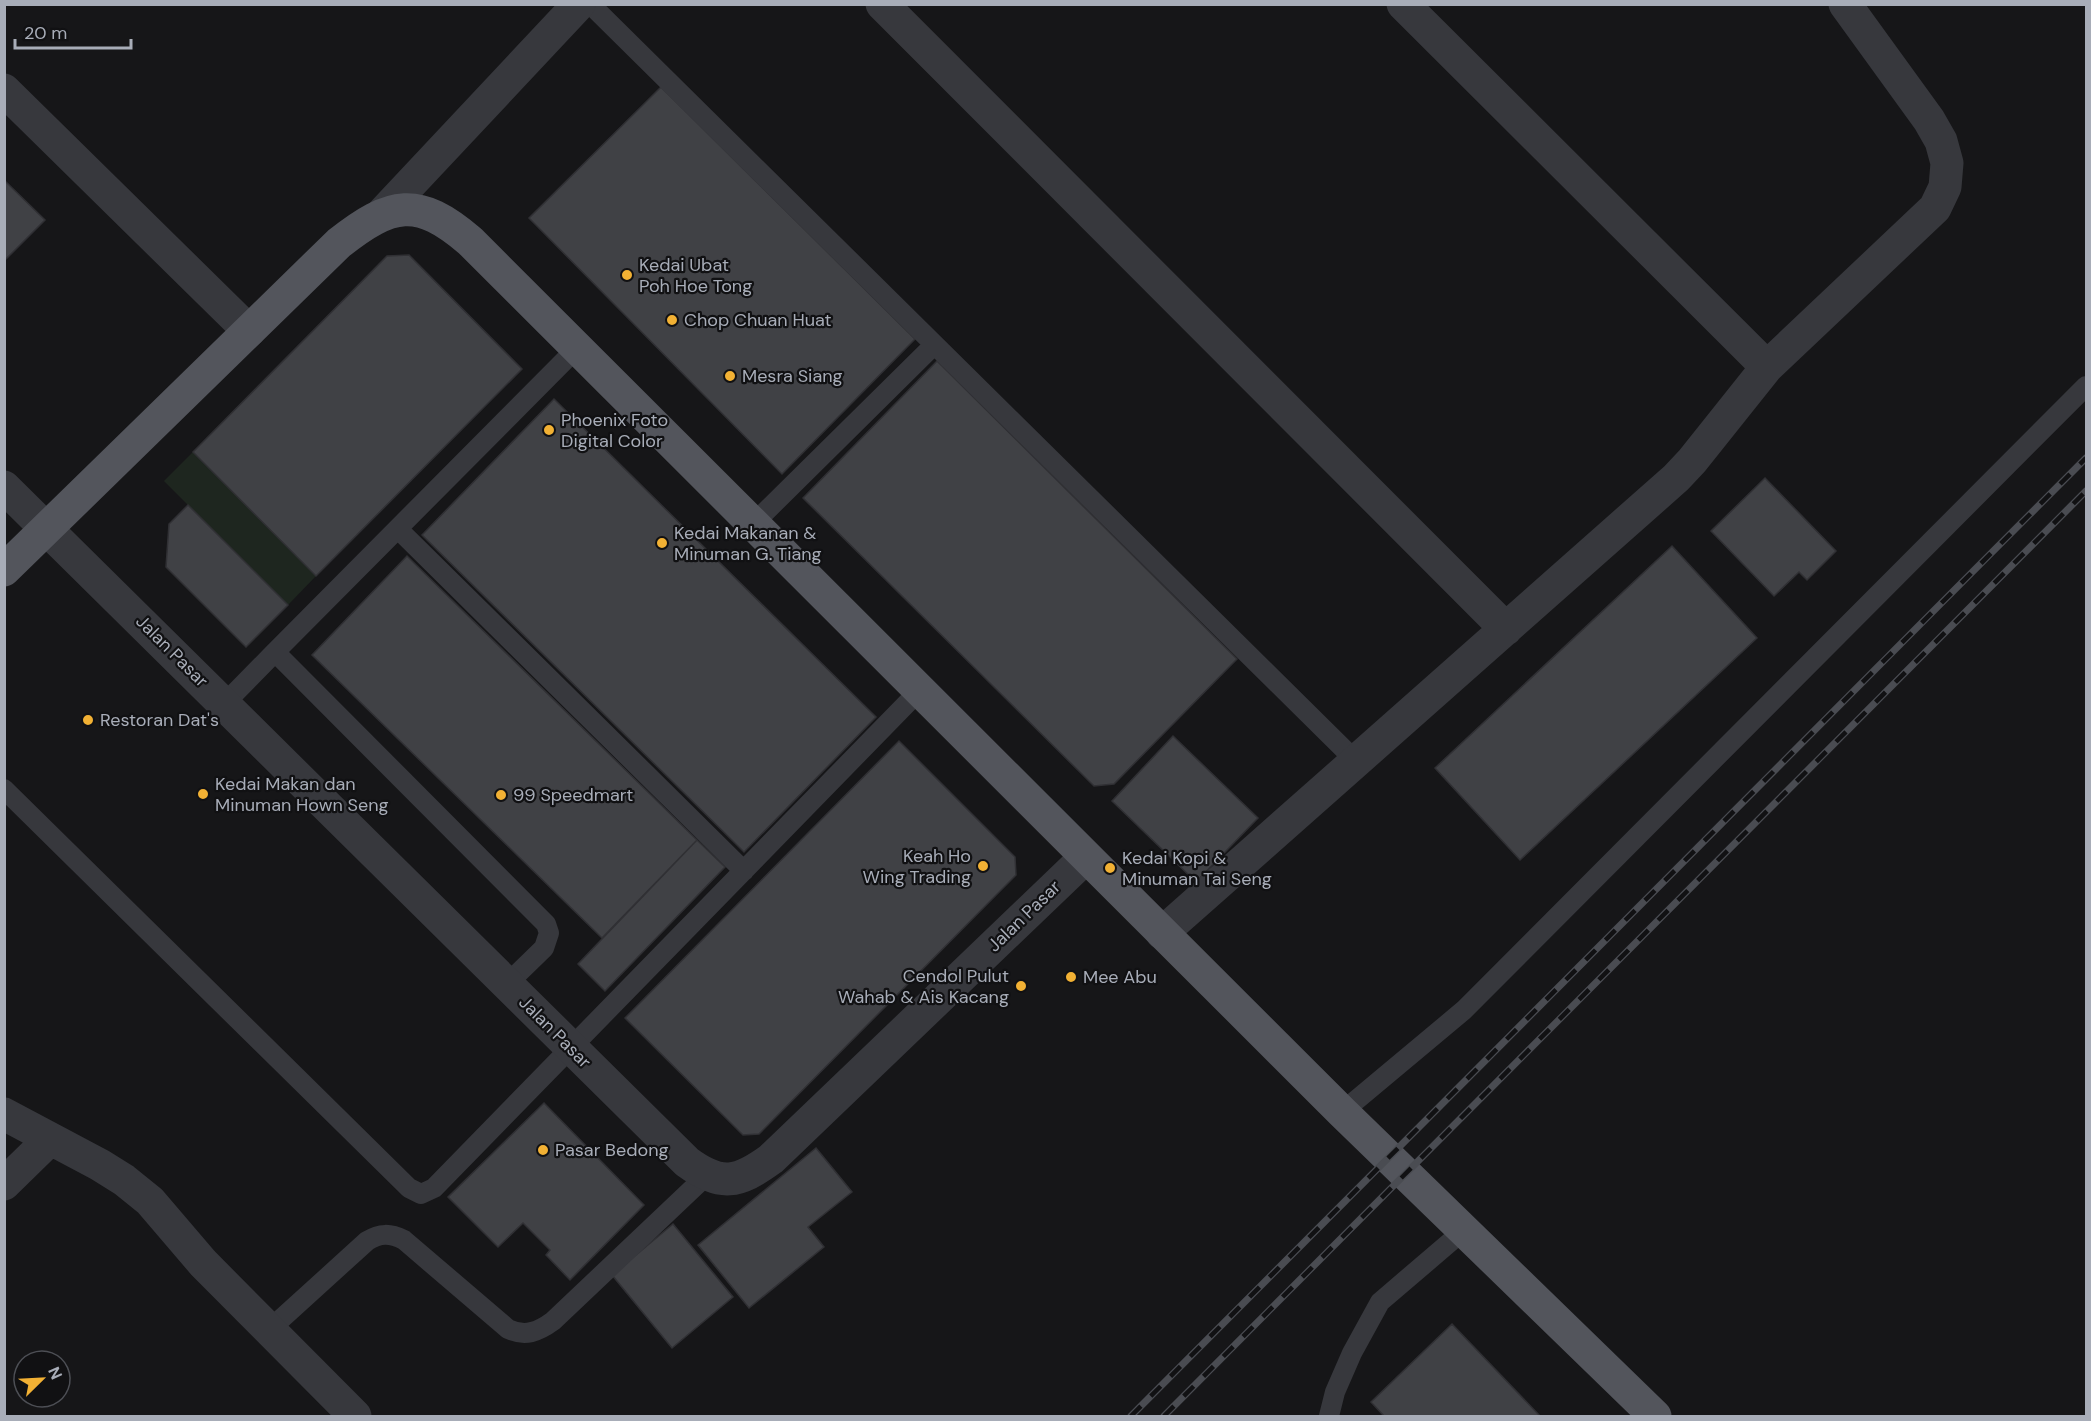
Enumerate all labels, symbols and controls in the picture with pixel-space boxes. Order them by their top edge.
scale bar [15,12,130,50]
text: 20 m [24,21,67,45]
place label: Kedai Ubat Poh Hoe Tong [639,253,752,298]
marker: Kedai Ubat Poh Hoe Tong [620,268,634,282]
place label: Chop Chuan Huat [684,308,832,332]
marker: Chop Chuan Huat [665,313,679,327]
place label: Mesra Siang [742,364,843,388]
marker: Mesra Siang [723,369,737,383]
place label: Phoenix Foto Digital Color [561,408,668,453]
marker: Phoenix Foto Digital Color [542,423,556,437]
place label: Kedai Makanan & Minuman G. Tiang [674,521,822,566]
marker: Kedai Makanan & Minuman G. Tiang [655,536,669,550]
street label: Jalan Pasar [131,610,214,693]
place label: Restoran Dat's [100,708,219,732]
marker: Restoran Dat's [81,713,95,727]
place label: Kedai Makan dan Minuman Hown Seng [215,772,389,817]
place label: 99 Speedmart [513,783,633,807]
marker: Kedai Makan dan Minuman Hown Seng [196,787,210,801]
marker: 99 Speedmart [494,788,508,802]
place label: Keah Ho Wing Trading [863,844,971,889]
place label: Kedai Kopi & Minuman Tai Seng [1122,846,1272,891]
marker: Keah Ho Wing Trading [976,859,990,873]
marker: Kedai Kopi & Minuman Tai Seng [1103,861,1117,875]
street label: Jalan Pasar [982,875,1066,957]
place label: Cendol Pulut Wahab & Ais Kacang [838,964,1009,1009]
place label: Mee Abu [1083,965,1157,989]
marker: Mee Abu [1064,970,1078,984]
marker: Cendol Pulut Wahab & Ais Kacang [1014,979,1028,993]
street label: Jalan Pasar [514,991,597,1074]
place label: Pasar Bedong [555,1138,669,1162]
marker: Pasar Bedong [536,1143,550,1157]
north arrow [12,1349,72,1409]
text: N [43,1364,67,1383]

